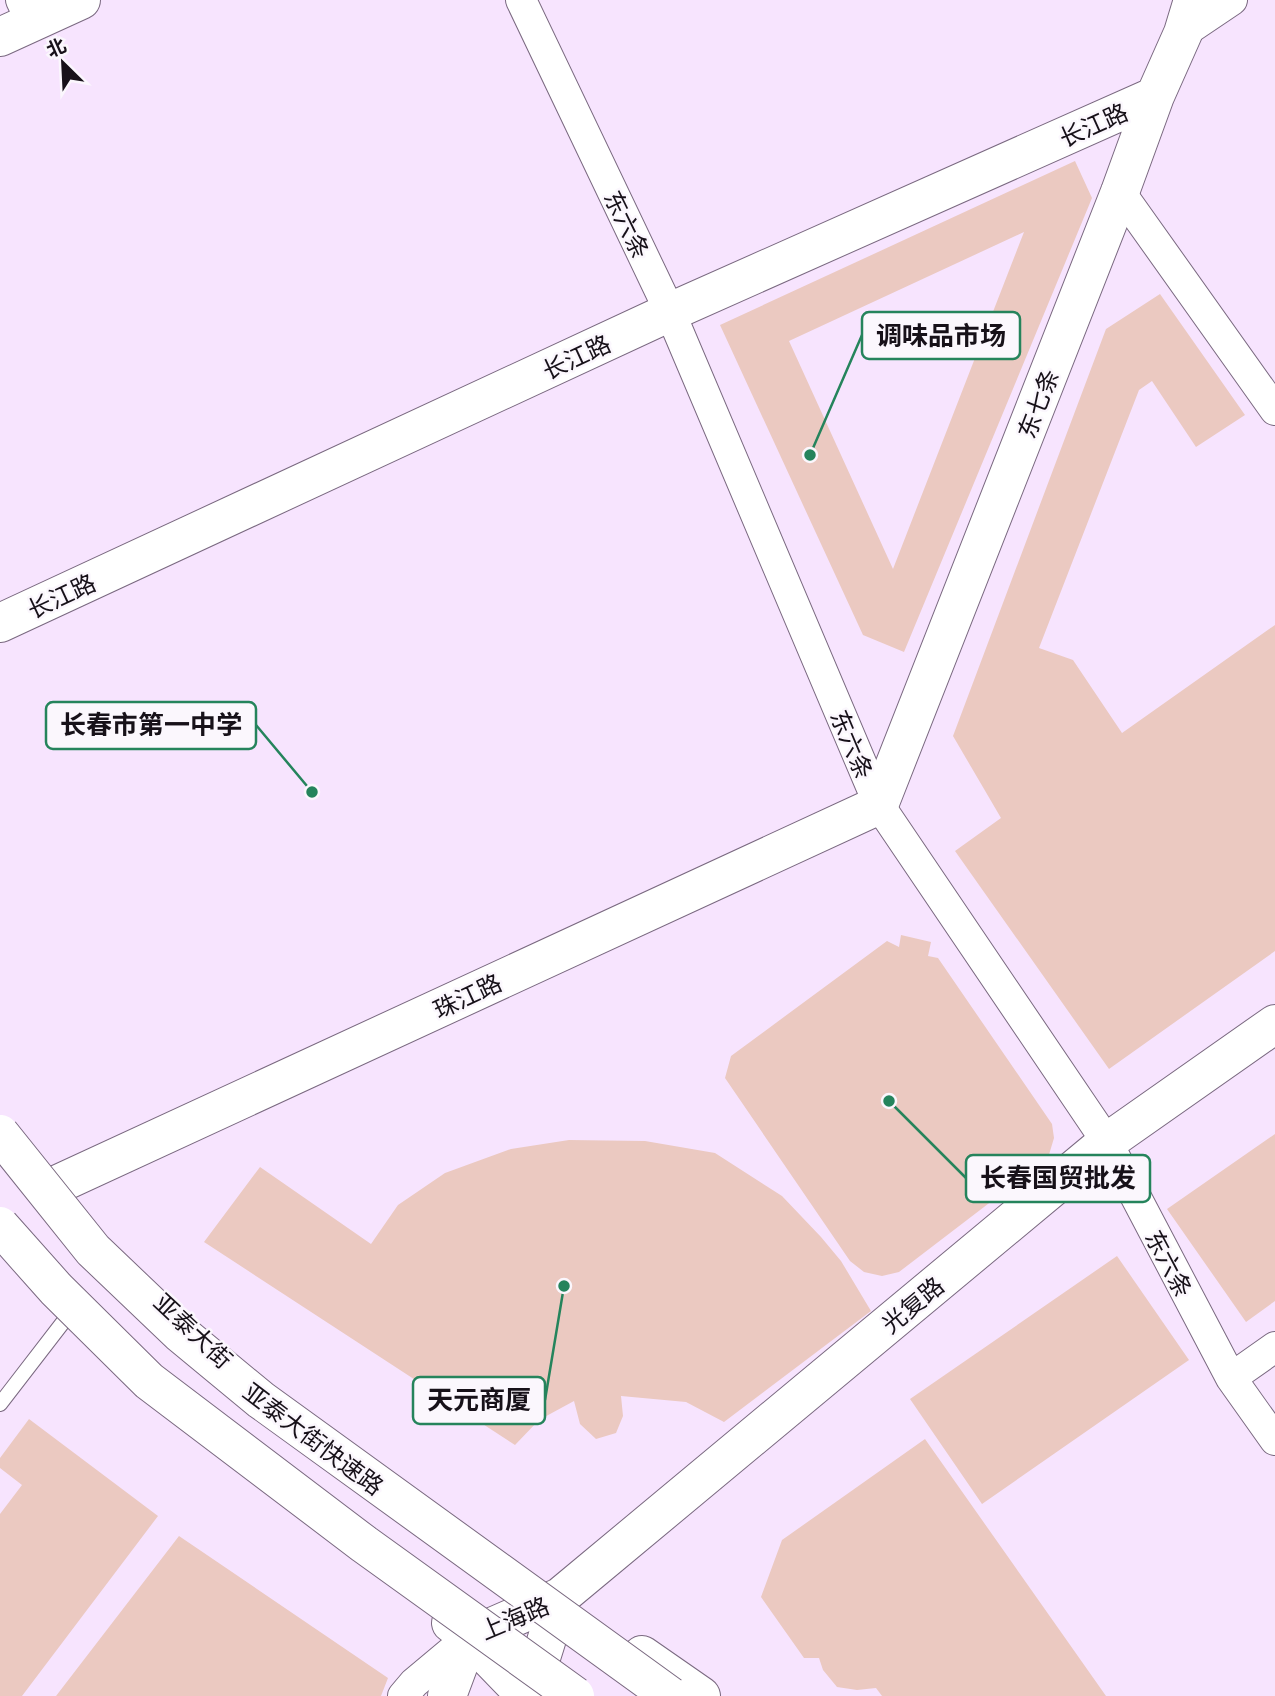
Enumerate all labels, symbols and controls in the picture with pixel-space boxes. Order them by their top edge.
north arrow [28,28,98,98]
text: 北 [42,31,70,62]
street label: 长江路 [1054,95,1132,153]
street label: 东六条 [598,185,658,263]
callout: 调味品市场 [862,312,1020,359]
text: 调味品市场 [876,317,1006,352]
street label: 长江路 [537,326,615,386]
street label: 东七条 [1009,364,1065,442]
street label: 长江路 [22,565,100,625]
callout: 长春市第一中学 [46,702,256,749]
street label: 东六条 [824,705,882,783]
text: 长春市第一中学 [60,706,242,741]
street label: 珠江路 [428,965,506,1025]
callout: 长春国贸批发 [966,1155,1150,1202]
text: 长春国贸批发 [980,1159,1136,1194]
street label: 东六条 [1139,1224,1201,1302]
street label: 光复路 [874,1269,950,1339]
street label: 亚泰大街 [148,1286,240,1374]
street label: 亚泰大街快速路 [237,1375,391,1501]
callout: 天元商厦 [413,1377,545,1424]
text: 天元商厦 [427,1381,531,1416]
street label: 上海路 [475,1588,553,1646]

